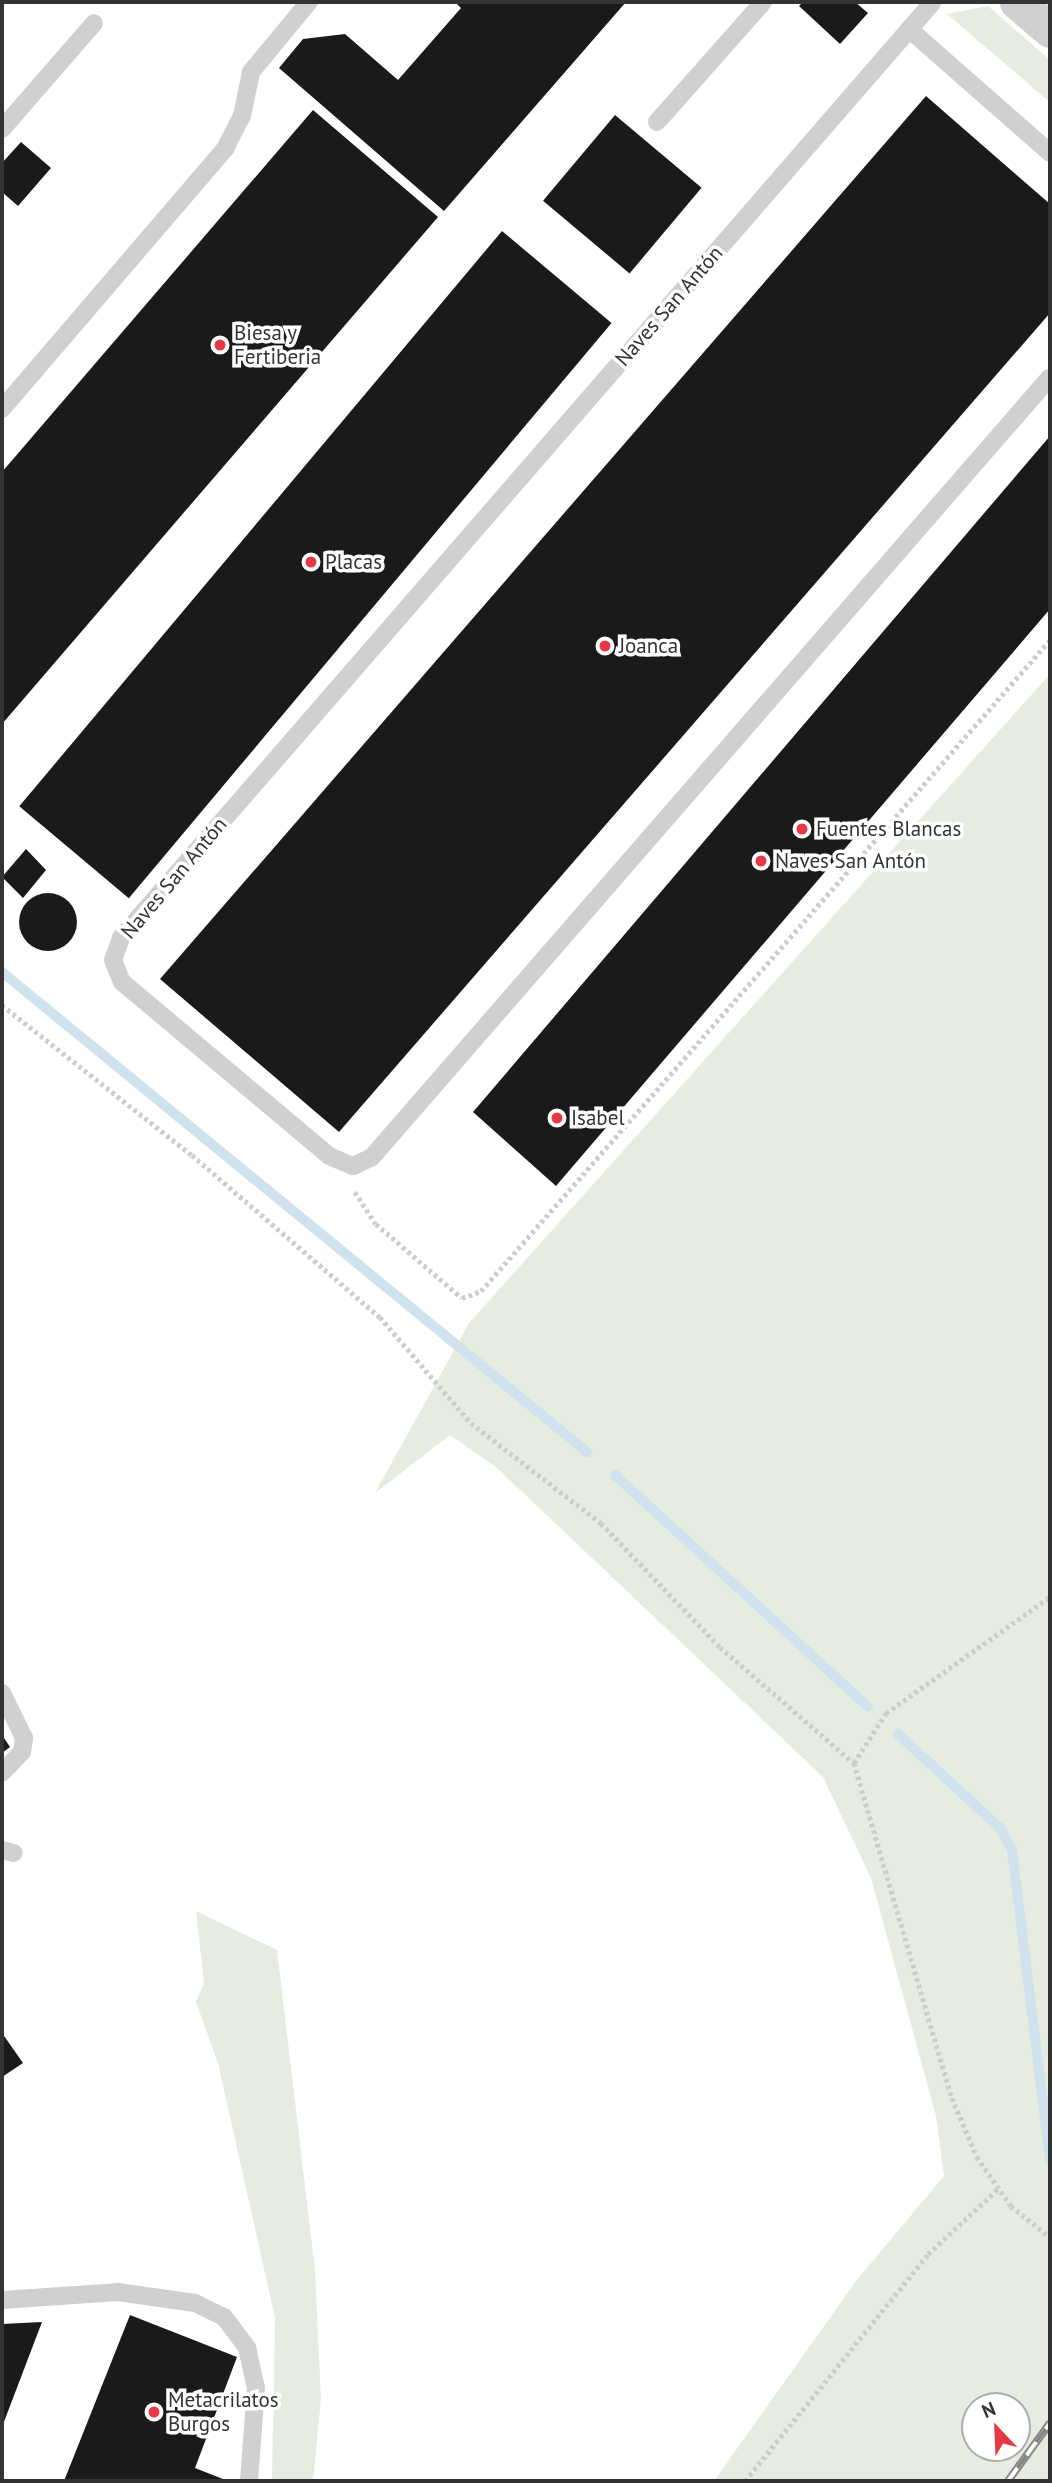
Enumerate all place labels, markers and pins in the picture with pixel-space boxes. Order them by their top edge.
place label: Biesa y Fertiberia [234,320,321,370]
marker: Biesa y Fertiberia [212,337,228,353]
place label: Placas [325,549,382,575]
marker: Placas [303,554,319,570]
place label: Joanca [619,633,678,659]
marker: Joanca [597,638,613,654]
place label: Fuentes Blancas [816,816,961,842]
marker: Fuentes Blancas [794,821,810,837]
place label: Naves San Antón [775,848,927,874]
marker: Naves San Antón [753,853,769,869]
place label: Isabel [571,1105,625,1131]
marker: Isabel [549,1110,565,1126]
place label: Metacrilatos Burgos [168,2387,279,2437]
marker: Metacrilatos Burgos [146,2404,162,2420]

